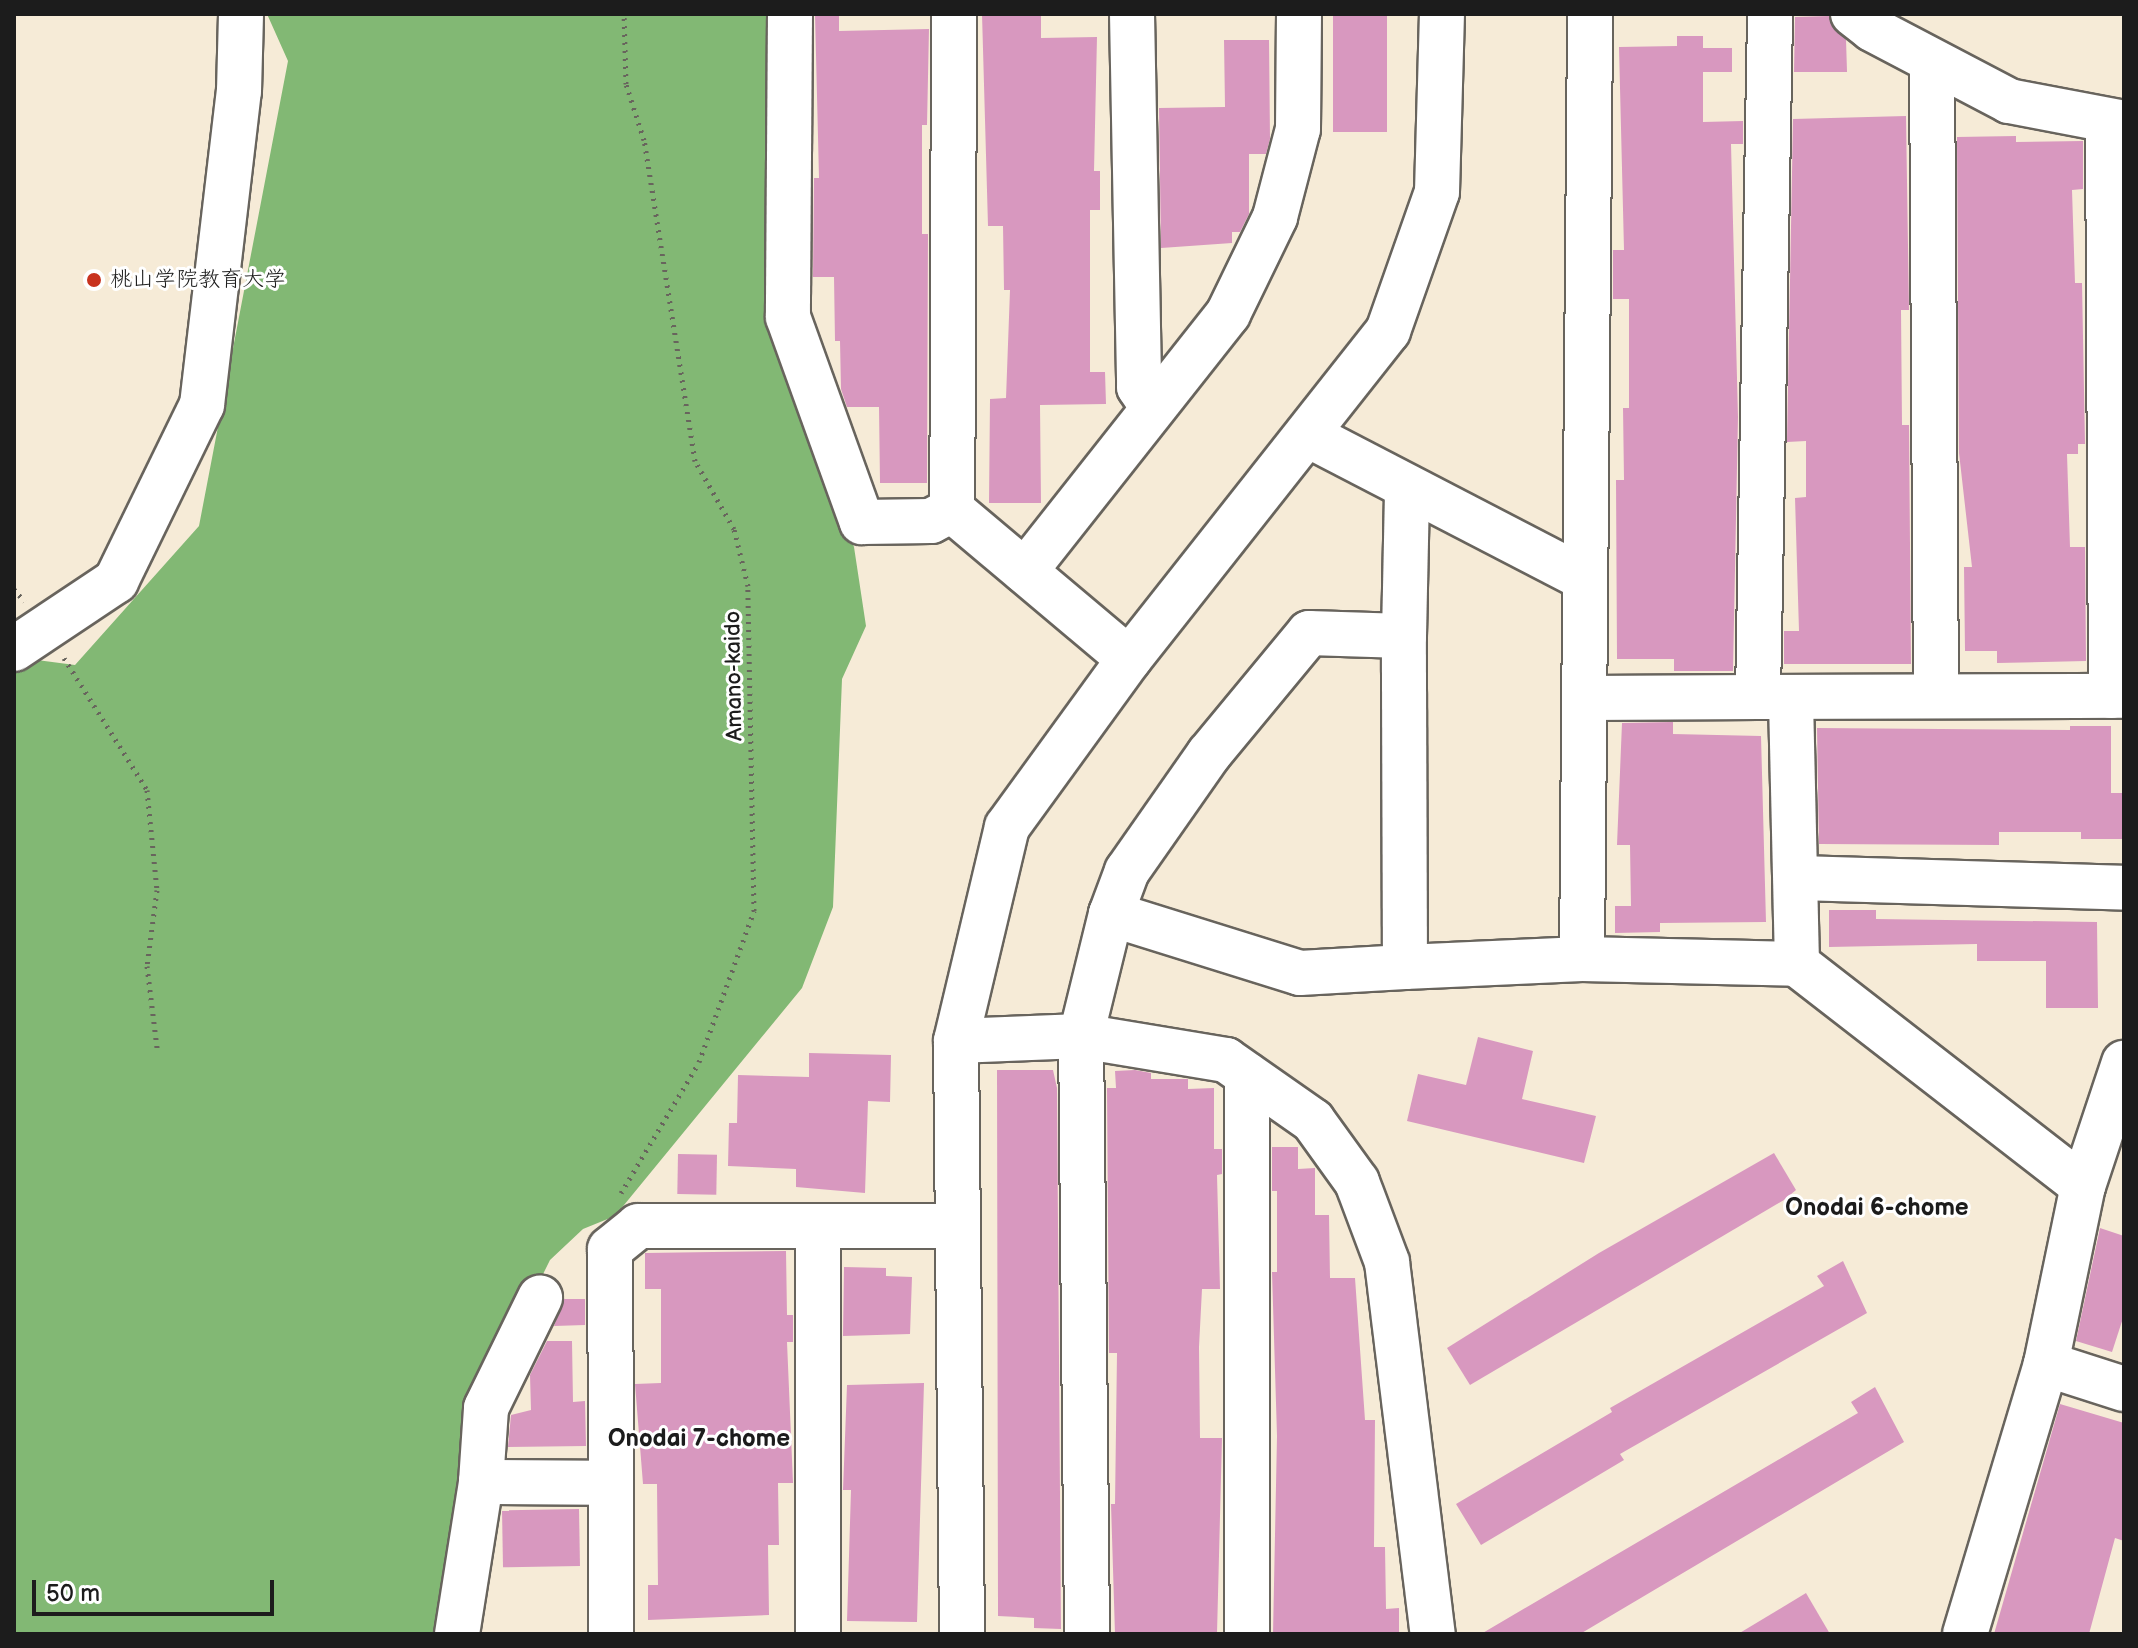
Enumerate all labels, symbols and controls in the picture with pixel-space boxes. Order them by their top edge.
place label: 桃山学院教育大学 [110,267,286,293]
marker: 桃山学院教育大学 [85,271,103,289]
street label: Amano-kaido [720,611,748,741]
district label: Onodai 6-chome [1785,1194,1969,1222]
district label: Onodai 7-chome [608,1425,790,1453]
scale bar [36,1564,278,1614]
text: 50 m [46,1579,100,1608]

